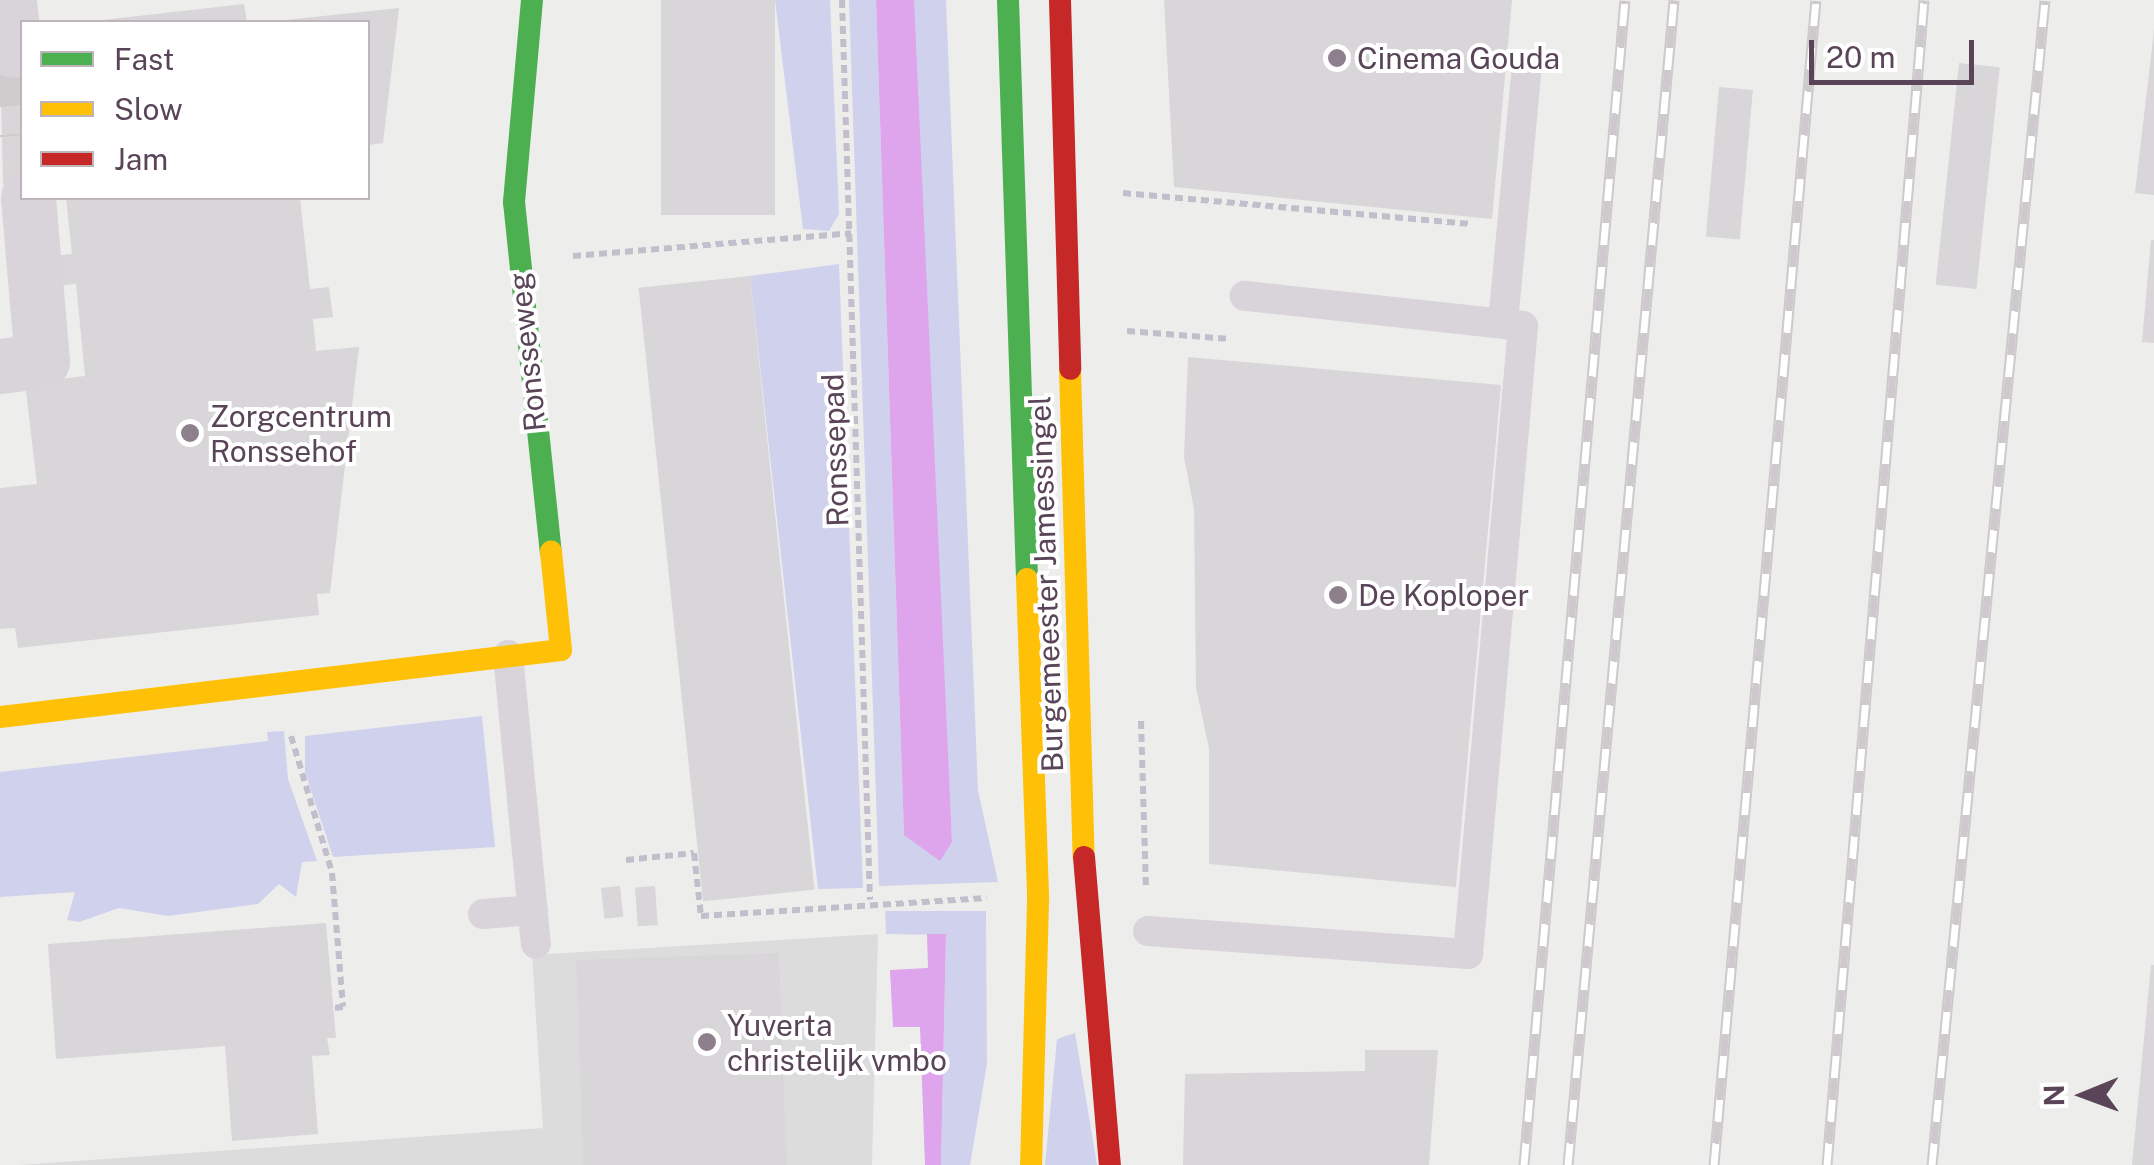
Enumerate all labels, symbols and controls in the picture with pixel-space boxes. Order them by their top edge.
legend [20,20,370,200]
scale bar [1814,20,1979,82]
text: 20 m [1826,39,1895,75]
place label: Cinema Gouda [1357,40,1560,76]
text: Fast [114,41,174,77]
marker: Cinema Gouda [1326,47,1348,69]
text: Slow [114,91,183,127]
text: Jam [114,141,168,177]
street label: Ronsseweg [501,271,553,433]
street label: Ronssepad [814,373,856,527]
street label: Burgemeester Jamessingel [1021,395,1071,773]
place label: Zorgcentrum Ronssehof [210,398,392,468]
marker: Zorgcentrum Ronssehof [179,422,201,444]
place label: De Koploper [1358,577,1529,613]
marker: De Koploper [1327,584,1349,606]
place label: Yuverta christelijk vmbo [727,1007,947,1078]
marker: Yuverta christelijk vmbo [696,1031,718,1053]
north arrow [2034,1045,2134,1145]
text: N [2037,1084,2070,1107]

